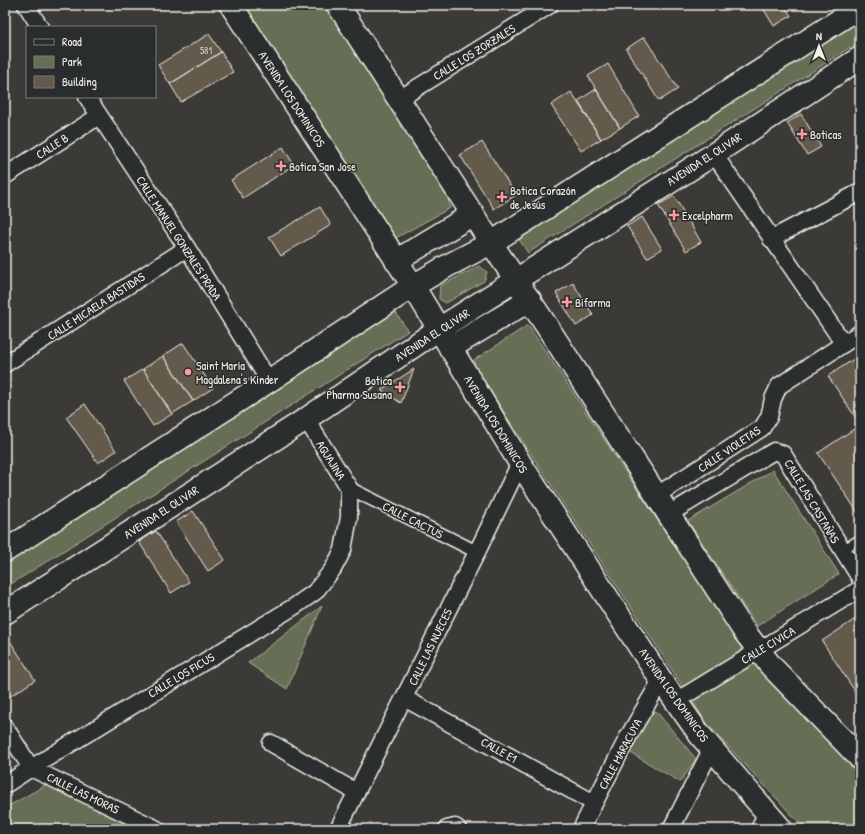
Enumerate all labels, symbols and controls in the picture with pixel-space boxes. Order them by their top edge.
street label: CALLE LOS ZORZALES [430,20,519,84]
legend [26,26,156,98]
north arrow [799,26,839,66]
text: N [816,29,822,43]
text: Road [62,33,82,50]
house number: 581 [200,44,212,57]
street label: AVENIDA LOS DOMINICOS [255,48,330,151]
text: Park [62,53,82,70]
text: Building [62,73,97,90]
place label: Boticas [810,126,842,143]
street label: AVENIDA EL OLIVAR [663,128,745,190]
street label: CALLE B [32,129,72,163]
marker: Boticas [797,129,807,139]
place label: Botica San Jose [289,158,356,175]
marker: Botica San Jose [276,161,286,171]
street label: CALLE MANUEL GONZALES PRADA [132,172,226,304]
place label: Botica Corazón de Jesús [510,182,576,213]
marker: Botica Corazón de Jesús [497,192,507,202]
place label: Excelpharm [682,207,733,224]
marker: Excelpharm [669,210,679,220]
street label: CALLE MICAELA BASTIDAS [44,268,148,344]
place label: Bifarma [575,294,611,311]
marker: Bifarma [562,297,572,307]
street label: AVENIDA EL OLIVAR [391,304,473,366]
place label: Saint María Magdalena's Kinder [196,357,279,388]
marker: Saint María Magdalena's Kinder [183,367,193,377]
place label: Botica Pharma Susana [326,372,392,403]
street label: AVENIDA LOS DOMINICOS [460,372,532,476]
marker: Botica Pharma Susana [395,382,405,392]
street label: CALLE VIOLETAS [694,421,764,476]
street label: AGUAJINA [312,437,350,483]
street label: CALLE LAS CASTAÑAS [780,456,844,547]
street label: AVENIDA EL OLIVAR [120,481,202,543]
street label: CALLE CACTUS [380,497,447,543]
street label: CALLE LAS NUECES [404,605,456,688]
street label: CALLE CIVICA [738,622,799,668]
street label: AVENIDA LOS DOMINICOS [635,645,713,746]
street label: CALLE LOS FICUS [145,648,218,702]
street label: CALLE MARACUYA [594,715,646,792]
street label: CALLE E1 [478,733,520,767]
street label: CALLE LAS MORAS [44,768,123,818]

